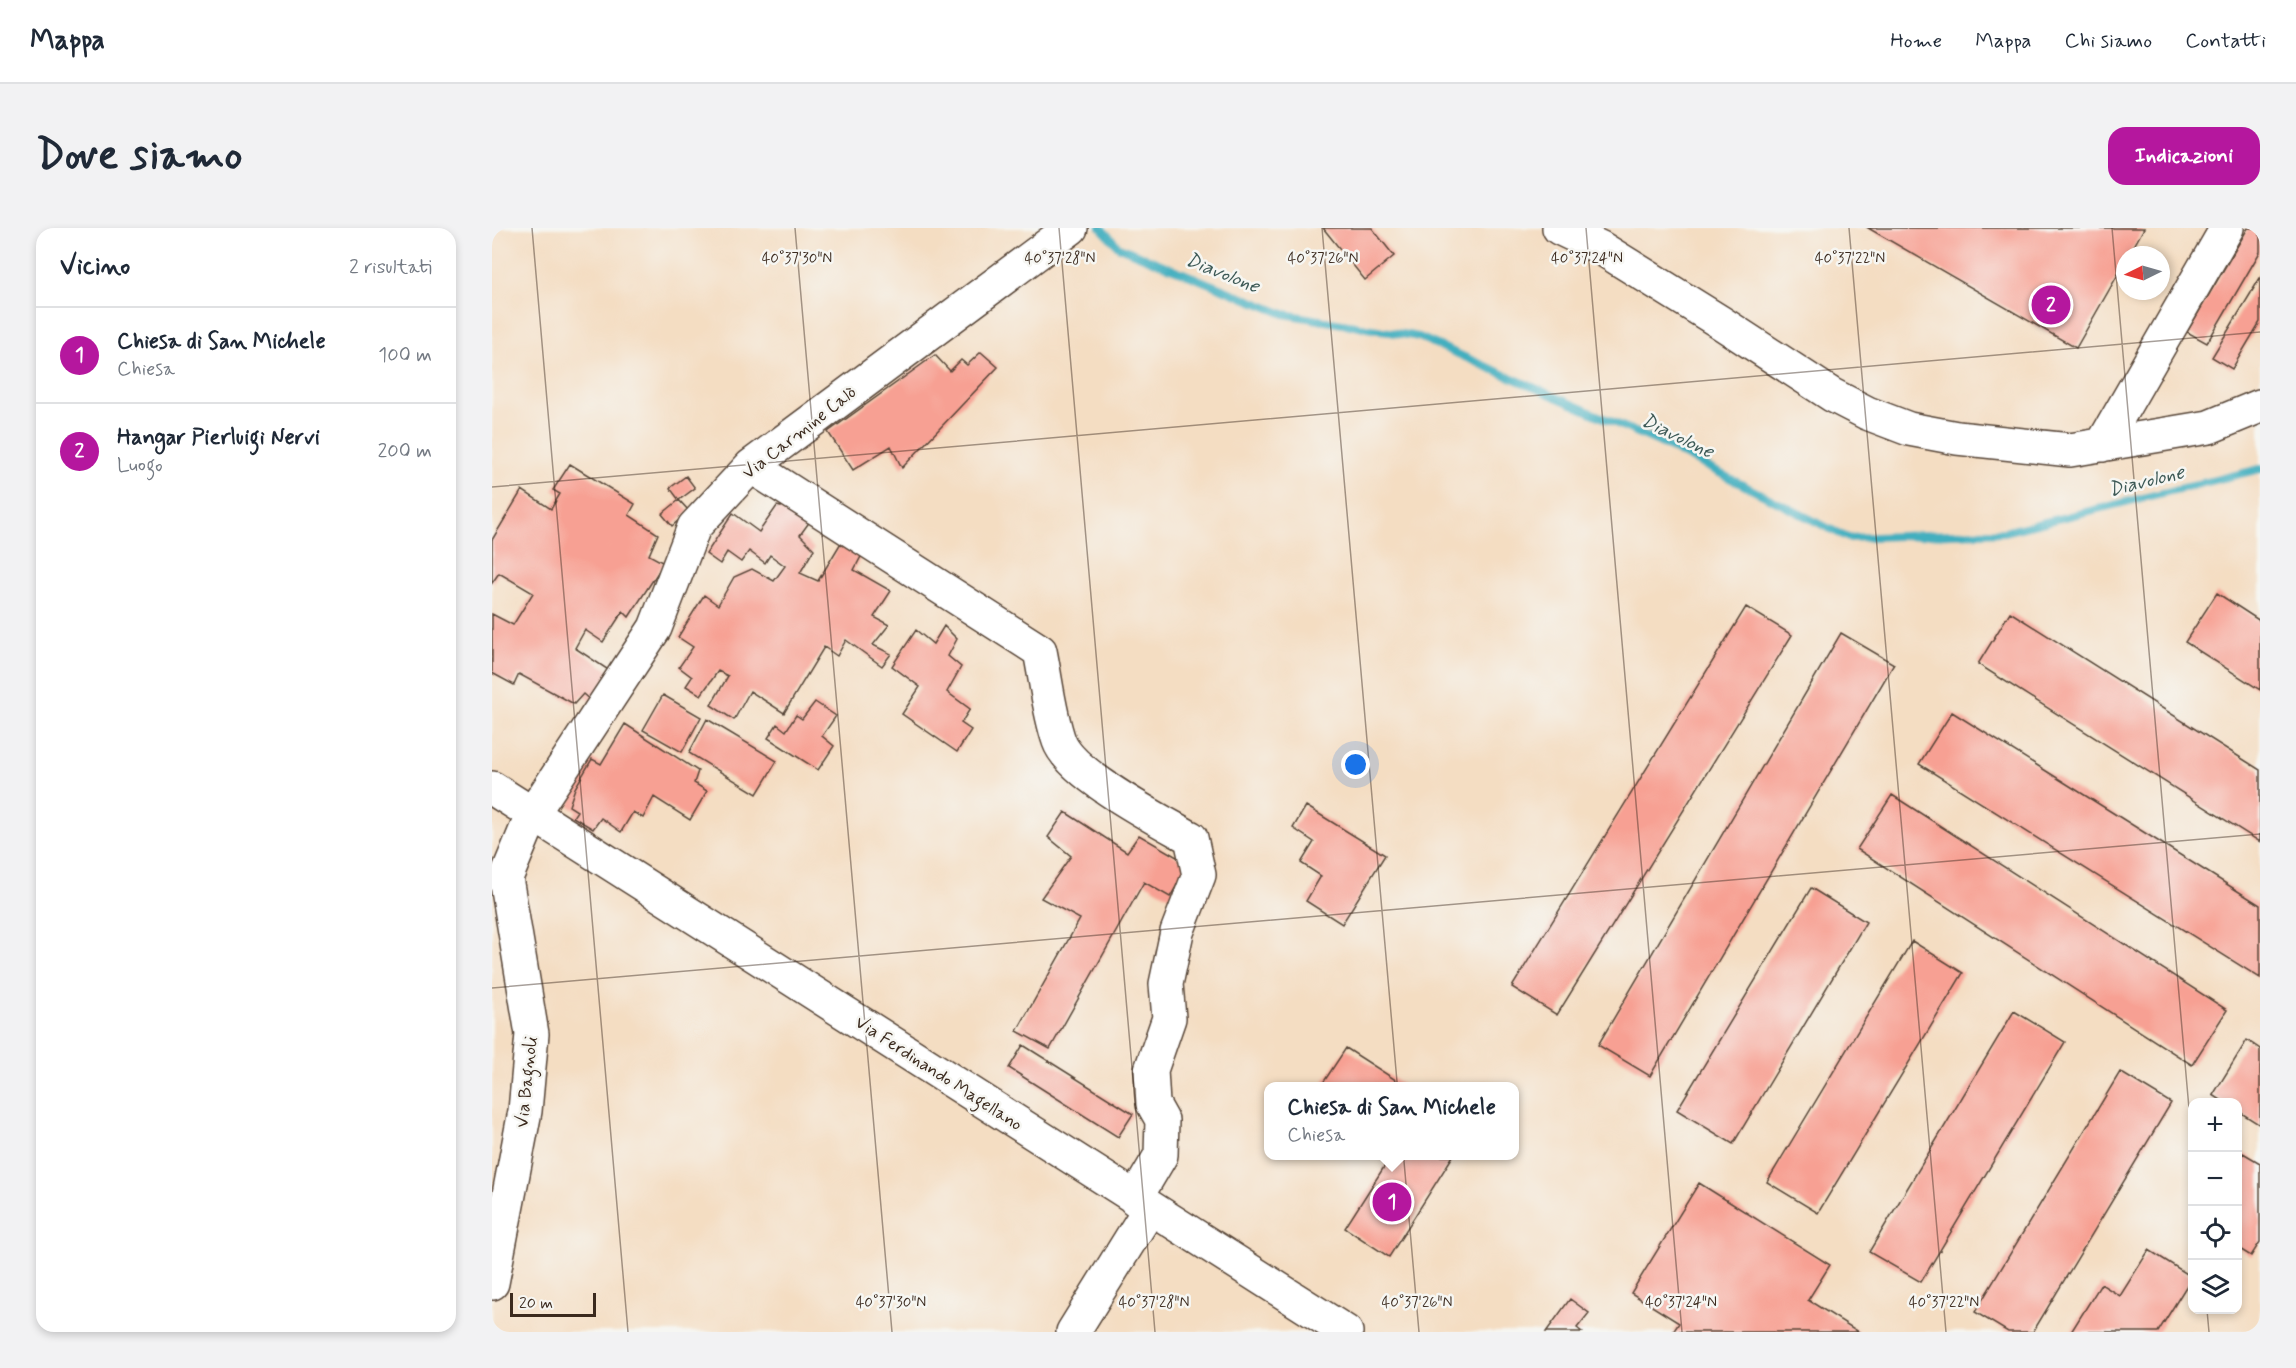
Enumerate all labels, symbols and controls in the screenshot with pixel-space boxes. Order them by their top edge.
text: Mappa [30,23,105,60]
text: Home [1890,27,1942,55]
text: Mappa [1975,27,2031,55]
text: Chi siamo [2064,27,2152,55]
text: Contatti [2185,27,2266,55]
button: Indicazioni [2108,127,2260,185]
text: Dove siamo [36,129,242,184]
water label: Diavolone [1182,246,1264,301]
north arrow [2116,246,2170,300]
text: 40°37'30"N [762,249,832,269]
text: 40°37'28"N [1025,249,1095,269]
text: 40°37'26"N [1288,249,1358,269]
text: 40°37'24"N [1551,249,1623,269]
text: 40°37'22"N [1815,249,1885,269]
text: Vicino [60,250,130,284]
text: 2 risultati [349,254,432,281]
pin: 2 [2032,282,2070,328]
text: Chiesa di San Michele [117,328,326,356]
text: 1 [75,342,84,369]
text: 100 m [378,342,432,369]
text: Chiesa [117,356,175,383]
street label: Via Carmine Calò [738,381,862,485]
water label: Diavolone [1637,407,1719,466]
text: Hangar Pierluigi Nervi [117,424,320,452]
text: 2 [75,438,84,465]
text: 200 m [377,438,432,465]
text: Luogo [117,452,163,479]
water label: Diavolone [2106,459,2188,504]
your location [1341,750,1370,779]
street label: Via Ferdinando Magellano [849,1011,1027,1139]
street label: Via Bagnoli [510,1035,546,1129]
popup [1264,1082,1519,1160]
text: Chiesa di San Michele [1287,1094,1496,1122]
map controls [2188,1098,2242,1314]
button: + [2188,1098,2242,1152]
text: Chiesa [1287,1122,1345,1149]
button: − [2188,1152,2242,1206]
pin: 1 [1372,1180,1412,1224]
button: locate [2188,1206,2242,1260]
button: layers [2188,1260,2242,1314]
scale bar [510,1290,596,1318]
text: 20 m [519,1293,553,1314]
text: 40°37'30"N [856,1293,926,1313]
text: 40°37'28"N [1119,1293,1189,1313]
text: 40°37'26"N [1382,1293,1452,1313]
text: 40°37'24"N [1645,1293,1717,1313]
text: 40°37'22"N [1909,1293,1979,1313]

